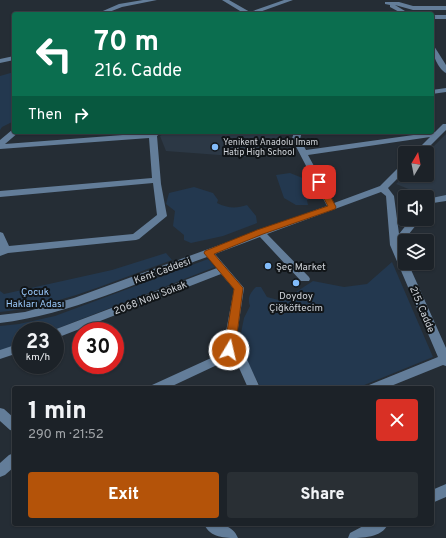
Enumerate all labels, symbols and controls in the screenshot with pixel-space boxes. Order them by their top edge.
text: 70 m [94,25,159,61]
icon: left [28,28,80,80]
text: 216. Cadde [94,60,182,83]
icon: right [70,104,92,126]
text: Then [28,106,62,125]
place label: Yenikent Anadolu Imam Hatip High School [223,137,318,158]
marker: Yenikent Anadolu Imam Hatip High School [210,142,220,152]
north arrow [398,146,434,182]
map controls [398,146,434,270]
pin [302,165,336,199]
icon: arrive [308,171,330,193]
button: sound [398,190,434,226]
button: layers [398,234,434,270]
street label: Kent Caddesi [133,255,192,288]
marker: Şeç Market [263,261,273,271]
place label: Şeç Market [276,261,326,274]
street label: 2068 Nolu Sokak [112,278,189,318]
marker: Doydoy Çiğköftecim [291,278,301,288]
street label: 215. Cadde [406,284,437,335]
park label: Çocuk Hakları Adası [6,286,64,311]
place label: Doydoy Çiğköftecim [269,290,323,315]
speed limit sign: 30 [72,322,124,374]
position arrow [208,329,250,371]
text: 23 [26,330,50,356]
text: km/h [26,351,50,364]
text: 1 min [28,397,87,427]
button: close [376,399,418,441]
text: 290 m · 21:52 [28,427,104,443]
button: Exit [28,472,219,518]
button: Share [227,472,418,518]

